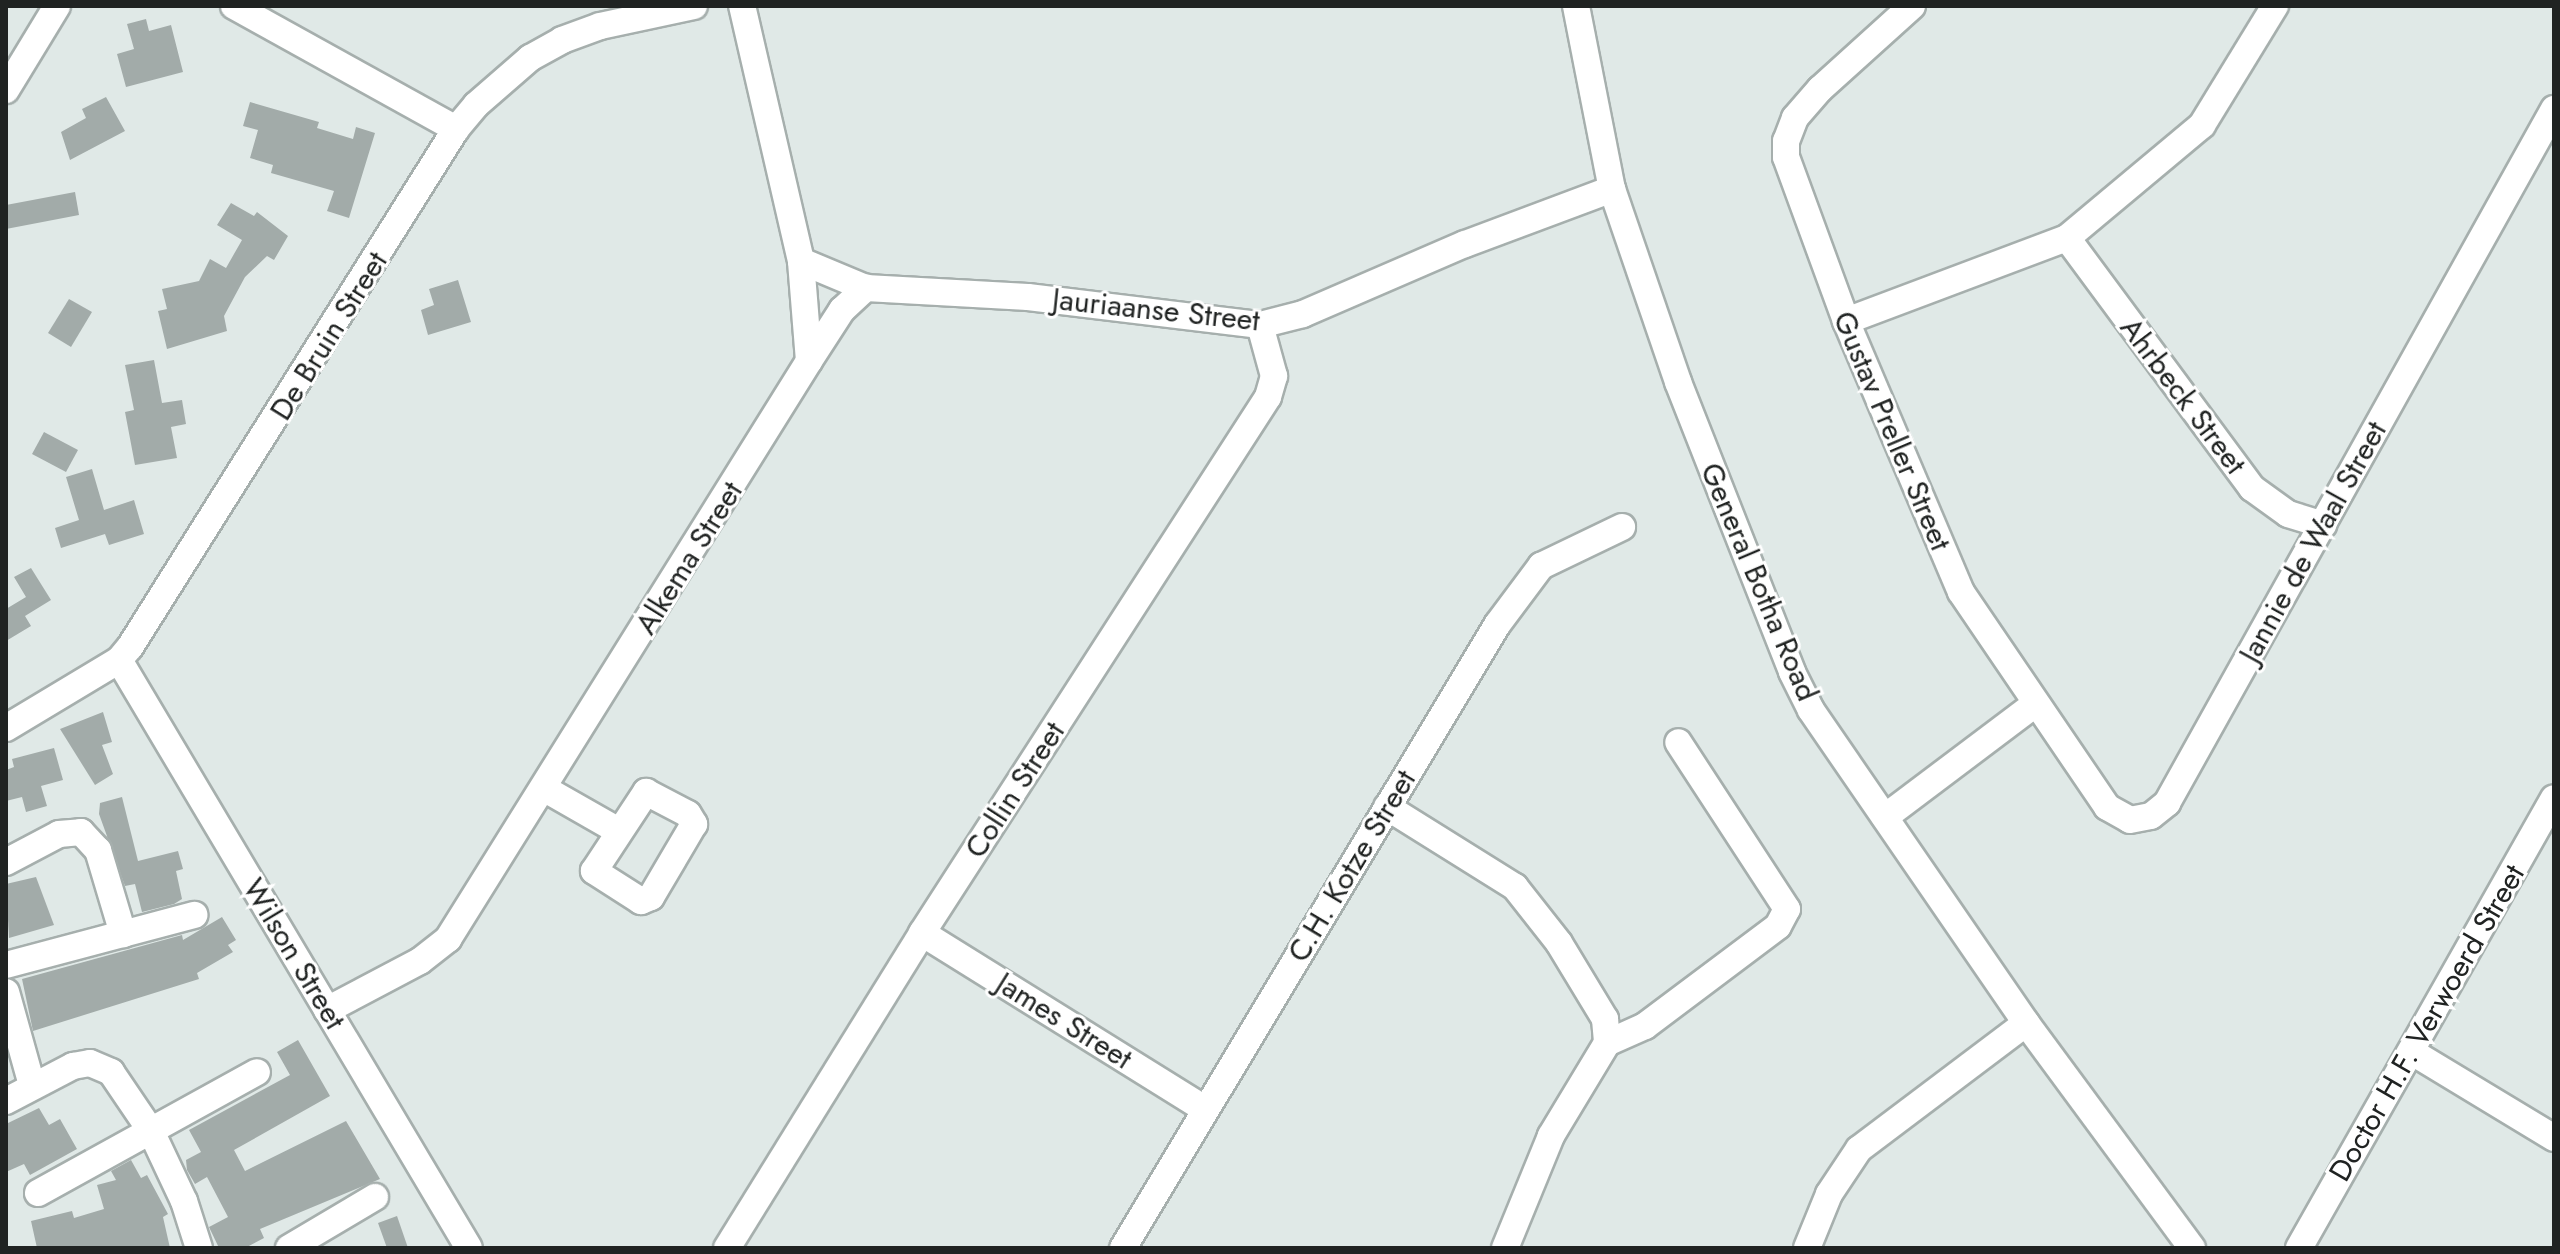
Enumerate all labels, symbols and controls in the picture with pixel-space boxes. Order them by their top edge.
street label: De Bruin Street [263,245,395,427]
street label: Jauriaanse Street [1051,281,1261,339]
street label: Gustav Preller Street [1825,306,1959,556]
street label: Ahrbeck Street [2113,311,2253,481]
street label: Jannie de Waal Street [2232,415,2394,669]
street label: General Botha Road [1693,458,1825,706]
street label: Alkema Street [628,475,750,641]
street label: Collin Street [958,715,1072,865]
street label: C.H. Kotze Street [1281,763,1423,969]
street label: Doctor H.F. Verwoerd Street [2322,858,2532,1188]
street label: Wilson Street [235,872,353,1036]
street label: James Street [990,965,1138,1077]

